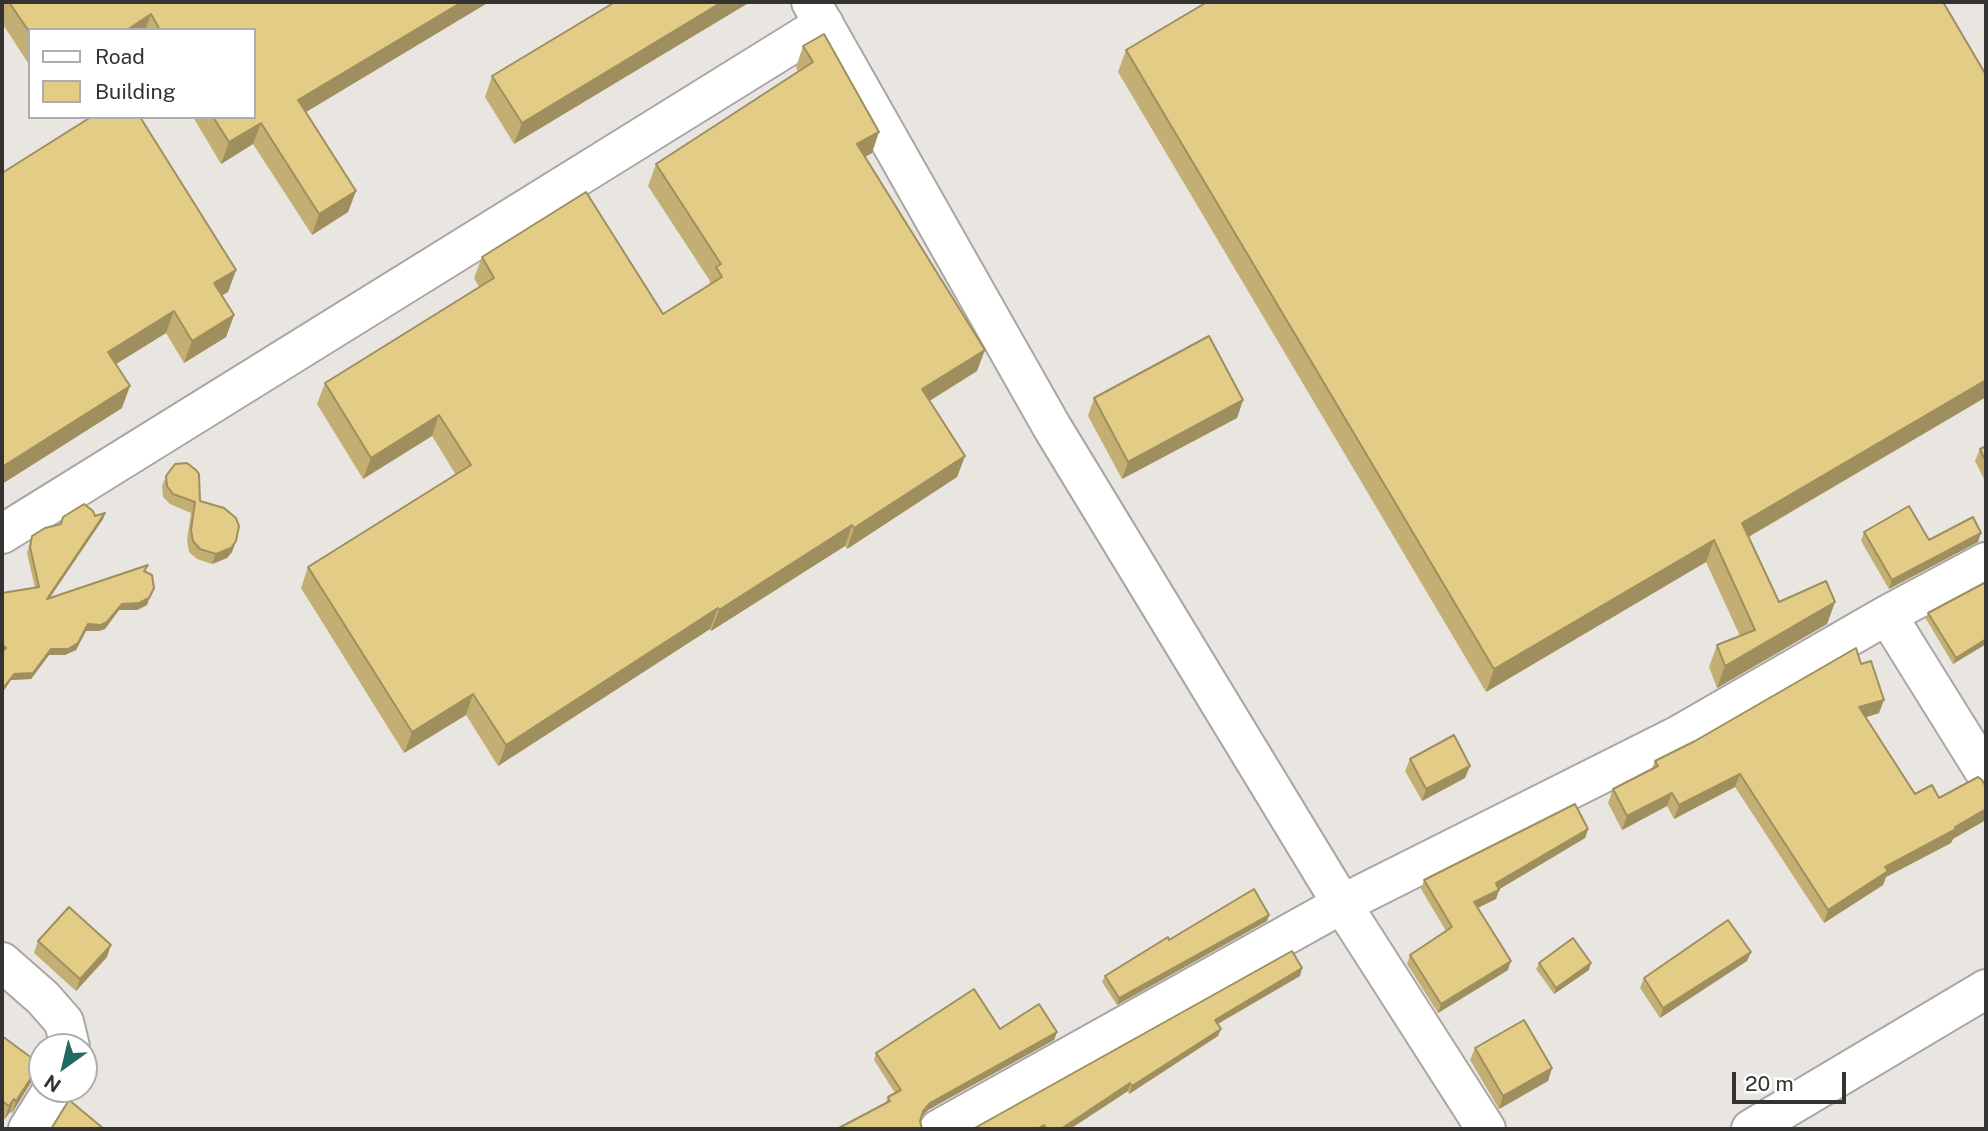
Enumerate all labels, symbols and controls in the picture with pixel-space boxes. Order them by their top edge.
legend [28,28,256,119]
text: Road [95,44,145,69]
text: Building [95,79,176,104]
north arrow [28,1033,98,1103]
scale bar [1736,1058,1850,1102]
text: N [40,1070,65,1097]
text: 20 m [1745,1071,1794,1096]

